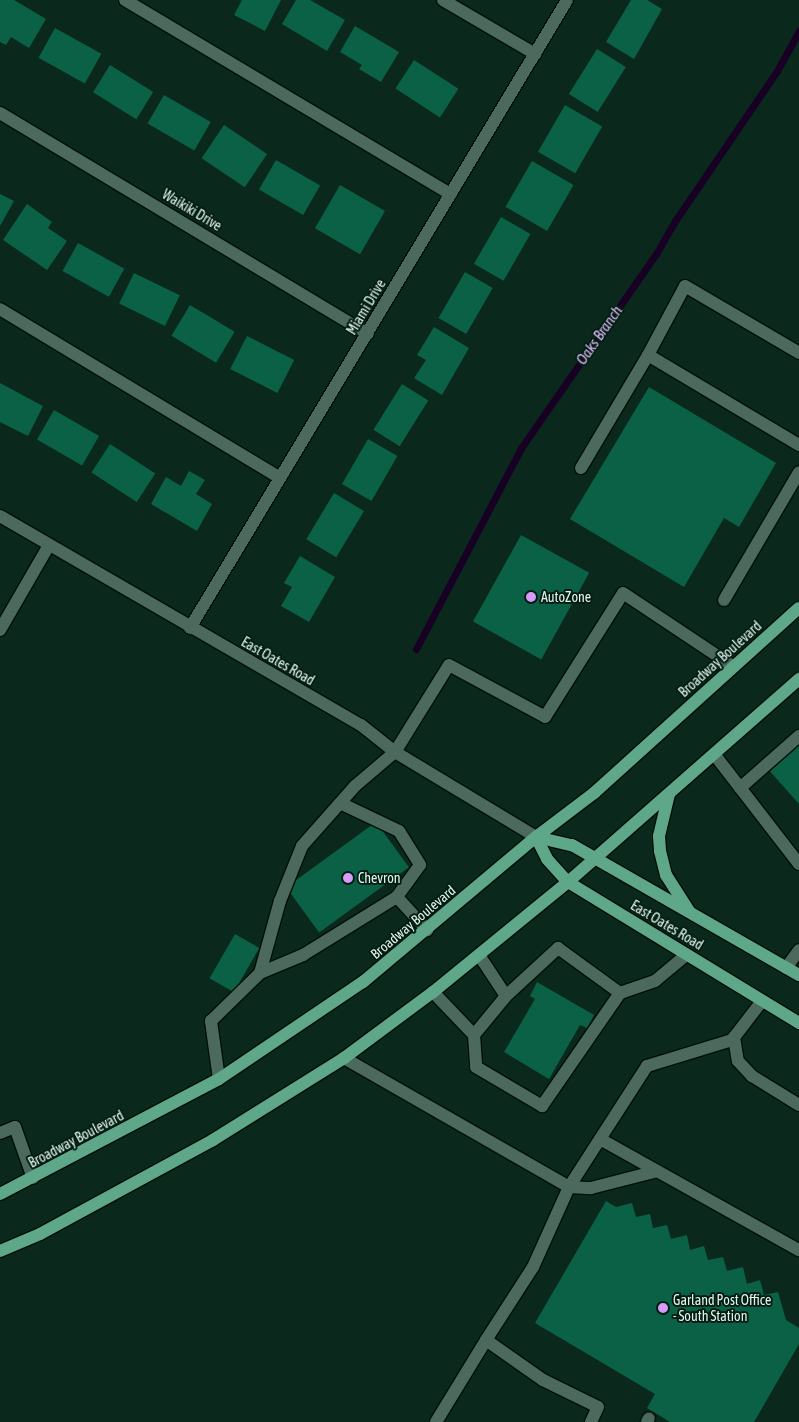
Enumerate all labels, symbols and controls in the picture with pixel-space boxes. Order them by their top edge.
street label: Waikiki Drive [159,186,225,234]
street label: Miami Drive [343,276,389,338]
water label: Oaks Branch [572,302,626,368]
place label: AutoZone [541,589,591,605]
marker: AutoZone [525,591,537,603]
street label: Broadway Boulevard [675,617,765,701]
street label: East Oates Road [238,633,318,689]
place label: Chevron [358,870,401,886]
marker: Chevron [342,872,354,884]
street label: Broadway Boulevard [367,882,459,962]
street label: East Oates Road [628,897,706,953]
street label: Broadway Boulevard [25,1107,127,1171]
place label: Garland Post Office - South Station [673,1292,771,1324]
marker: Garland Post Office - South Station [657,1302,669,1314]

